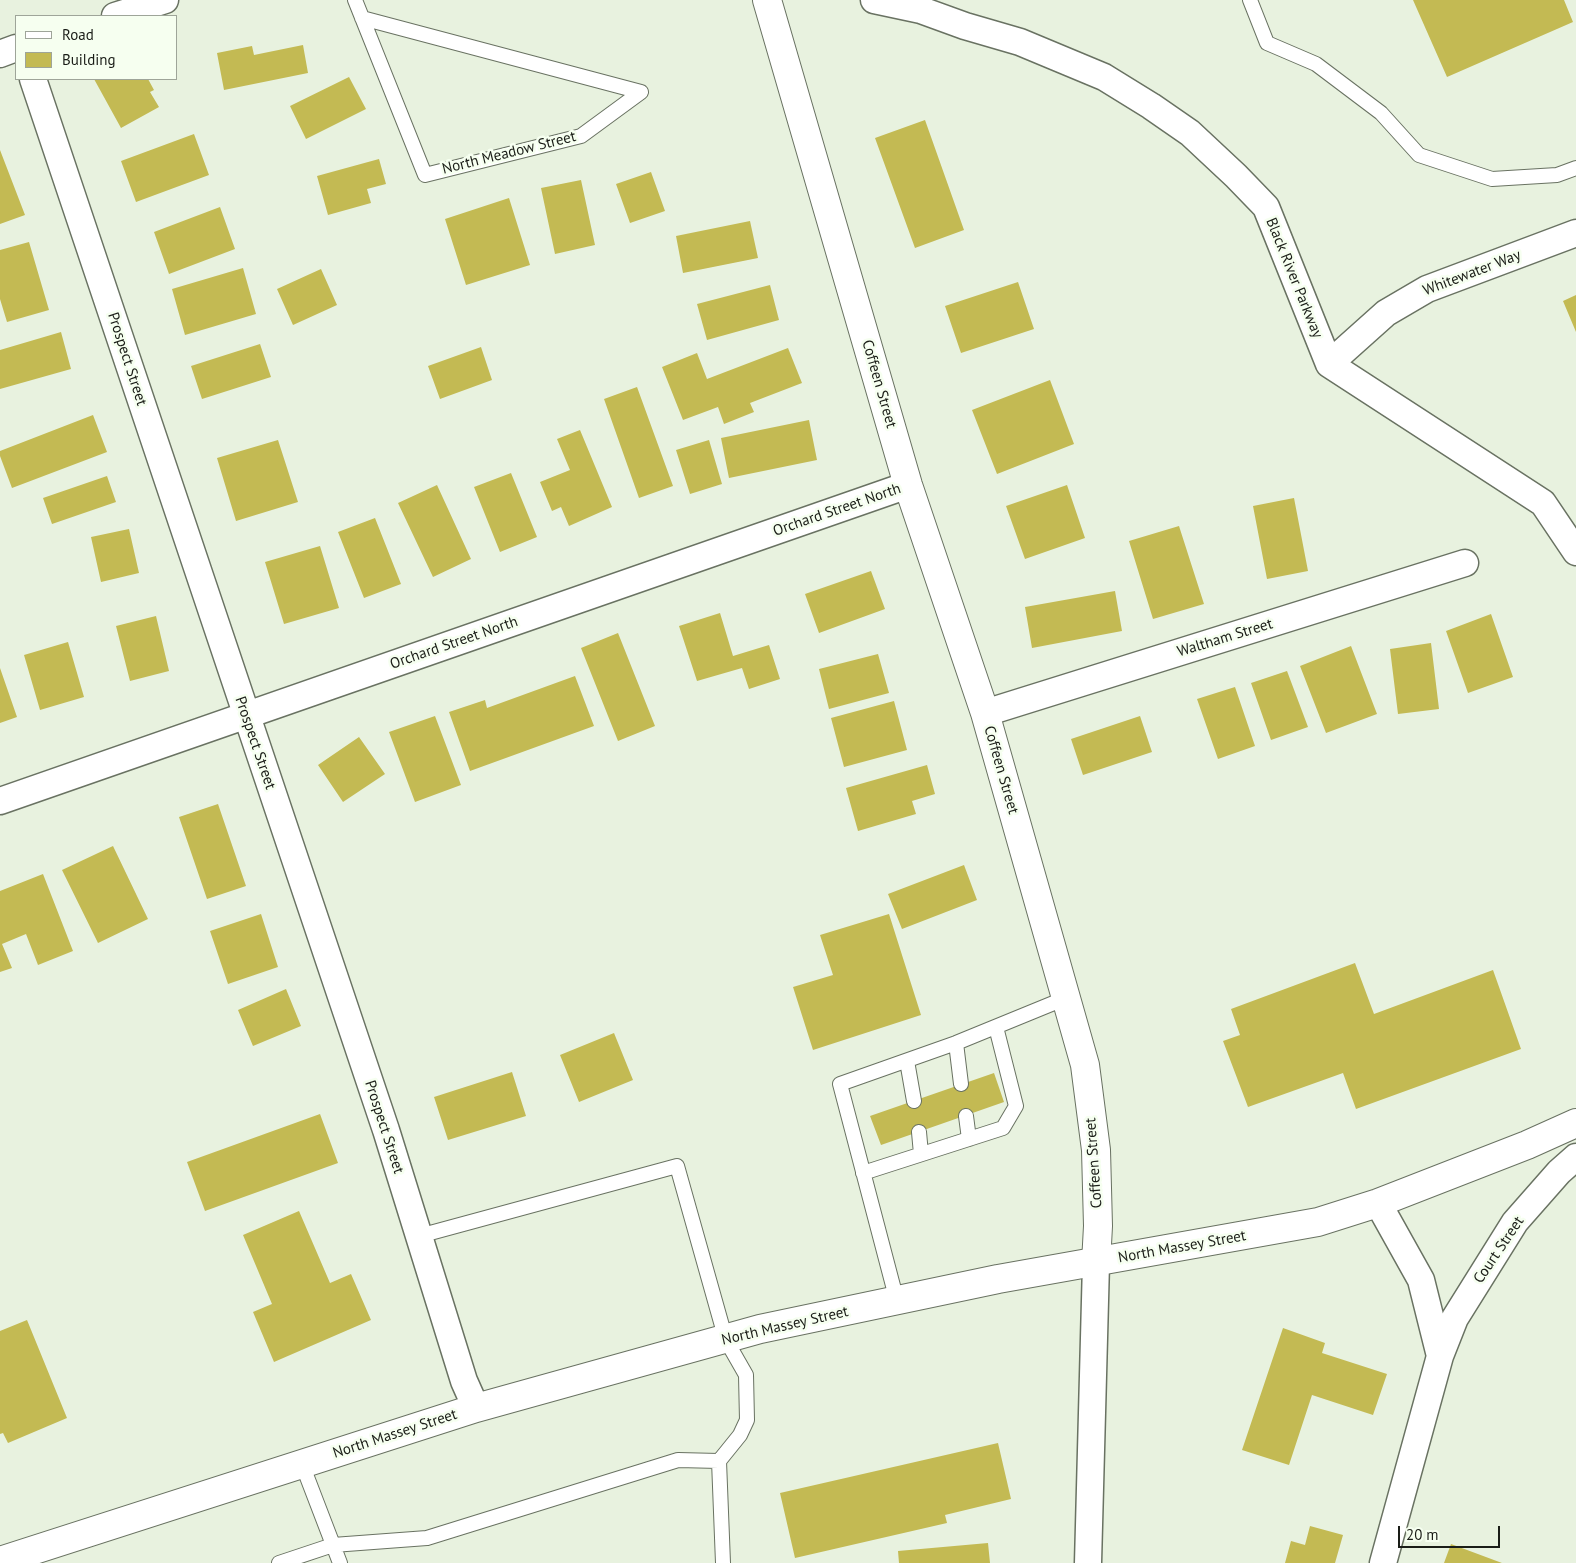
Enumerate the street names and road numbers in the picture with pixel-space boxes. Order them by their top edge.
street label: North Meadow Street [440,128,578,178]
street label: Black River Parkway [1262,215,1326,341]
street label: Whitewater Way [1421,246,1523,300]
street label: Prospect Street [103,310,151,408]
street label: Coffeen Street [858,338,900,430]
street label: Orchard Street North [771,480,903,540]
street label: Orchard Street North [388,613,520,673]
street label: Waltham Street [1175,615,1275,661]
street label: Prospect Street [231,694,279,792]
street label: Coffeen Street [980,724,1022,816]
street label: Prospect Street [360,1078,408,1176]
street label: Coffeen Street [1082,1117,1106,1209]
street label: Court Street [1470,1213,1528,1287]
street label: North Massey Street [1117,1227,1247,1267]
street label: North Massey Street [720,1303,850,1349]
street label: North Massey Street [331,1405,459,1463]

